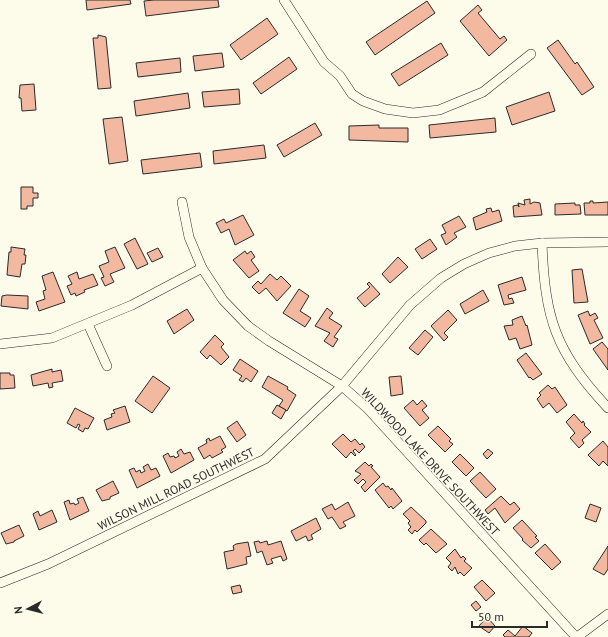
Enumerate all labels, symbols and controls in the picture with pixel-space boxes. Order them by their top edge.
street label: WILDWOOD LAKE DRIVE SOUTHWEST [358,385,503,539]
street label: WILSON MILL ROAD SOUTHWEST [95,444,257,533]
north arrow [8,589,48,629]
scale bar [472,603,547,629]
text: N [11,606,25,615]
text: 50 m [478,609,504,624]

